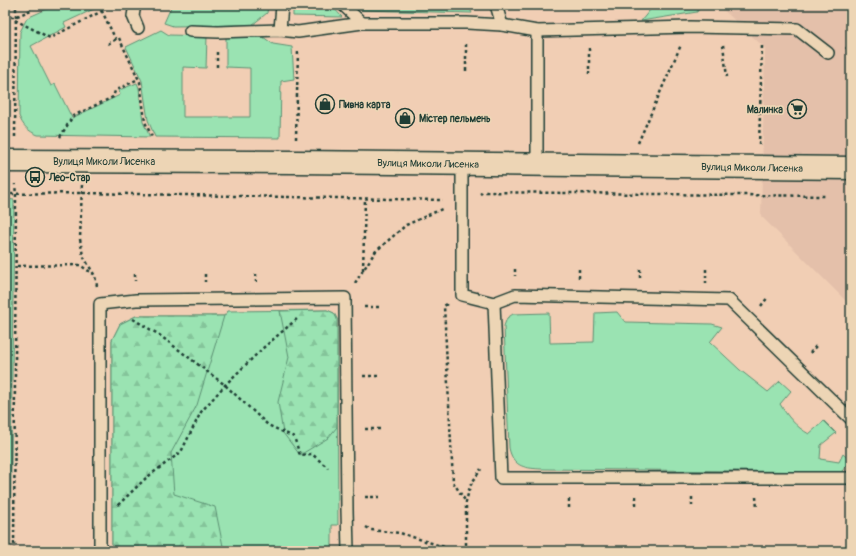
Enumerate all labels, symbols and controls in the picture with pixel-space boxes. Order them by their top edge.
shop icon: Пивна карта [314,93,336,115]
supermarket icon: Малинка [786,98,808,120]
place label: Пивна карта [339,99,391,111]
place label: Малинка [747,104,783,116]
shop icon: Містер пельмень [394,107,416,129]
place label: Містер пельмень [419,113,491,125]
street label: Вулиця Миколи Лисенка [53,156,155,168]
street label: Вулиця Миколи Лисенка [377,157,479,171]
street label: Вулиця Миколи Лисенка [701,161,803,175]
bus stop icon: Лео-Стар [24,166,46,188]
place label: Лео-Стар [48,172,90,184]

